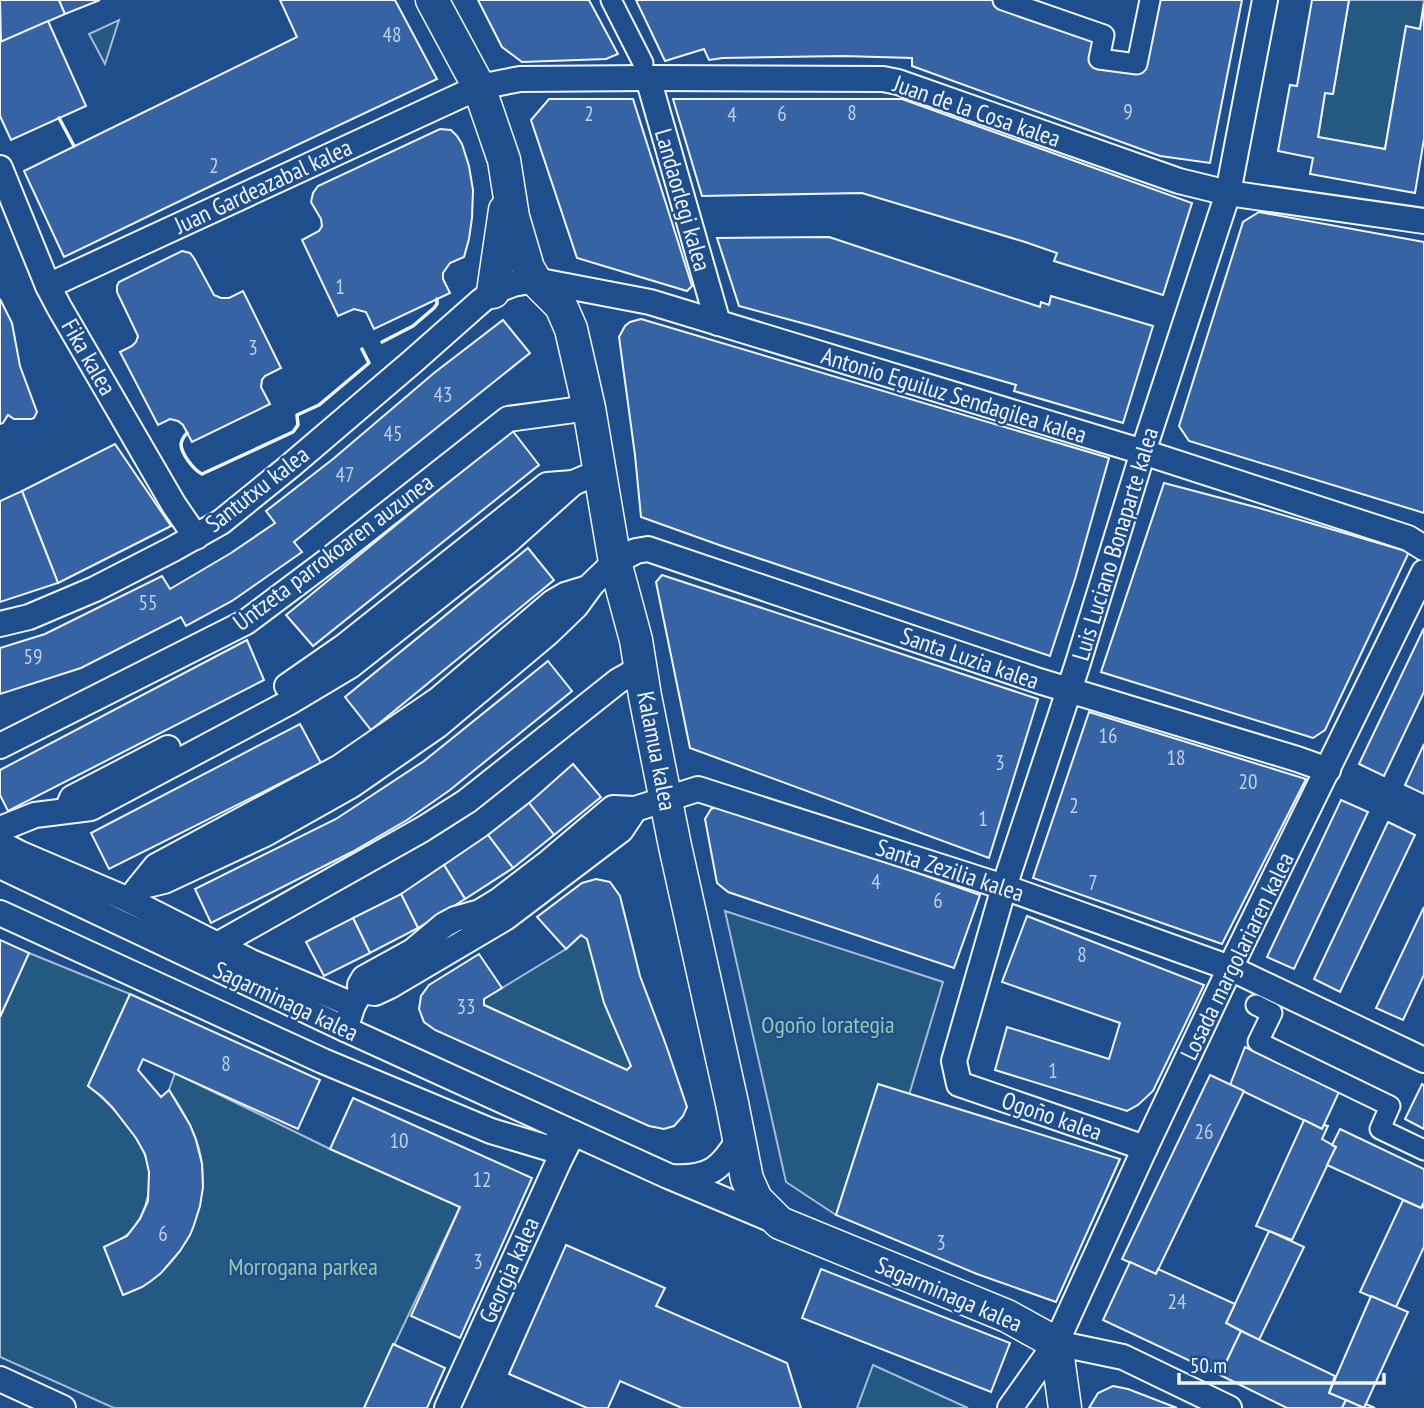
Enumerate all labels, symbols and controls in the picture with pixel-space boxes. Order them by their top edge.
house number: 48 [383,21,401,48]
street label: Juan de la Cosa kalea [888,68,1065,154]
house number: 9 [1123,98,1133,125]
house number: 8 [847,99,857,126]
house number: 2 [584,100,594,127]
house number: 6 [777,100,787,127]
house number: 4 [727,101,737,128]
street label: Landaorlegi kalea [648,125,718,275]
street label: Juan Gardeazabal kalea [168,131,357,241]
house number: 2 [209,152,219,179]
house number: 1 [335,273,345,300]
street label: Fika kalea [55,313,123,401]
house number: 3 [248,334,258,361]
street label: Antonio Eguiluz Sendagilea kalea [818,340,1090,450]
house number: 43 [434,381,452,408]
house number: 45 [384,420,402,447]
street label: Luis Luciano Bonaparte kalea [1065,424,1165,664]
street label: Santutxu kalea [199,439,315,539]
house number: 47 [336,461,354,488]
street label: Untzeta parrokoaren auzunea [227,466,439,638]
house number: 55 [139,589,157,616]
street label: Santa Luzia kalea [897,620,1043,696]
house number: 59 [24,643,42,670]
street label: Kalamua kalea [630,689,684,813]
house number: 16 [1099,722,1117,749]
house number: 18 [1167,744,1185,771]
house number: 3 [995,749,1005,776]
house number: 20 [1239,768,1257,795]
house number: 2 [1069,792,1079,819]
house number: 1 [978,805,988,832]
street label: Santa Zezilia kalea [872,831,1028,909]
street label: Losada margolariaren kalea [1173,847,1301,1065]
house number: 4 [871,868,881,895]
house number: 7 [1088,869,1098,896]
house number: 6 [933,887,943,914]
house number: 8 [1077,941,1087,968]
street label: Sagarminaga kalea [209,954,363,1048]
house number: 33 [457,993,475,1020]
park label: Ogoño lorategia [761,1009,895,1040]
house number: 8 [221,1050,231,1077]
house number: 1 [1048,1057,1058,1084]
street label: Ogoño kalea [998,1084,1106,1148]
house number: 26 [1195,1118,1213,1145]
house number: 10 [390,1127,408,1154]
house number: 12 [473,1166,491,1193]
street label: Georgia kalea [472,1212,546,1328]
house number: 6 [158,1220,168,1247]
house number: 3 [936,1229,946,1256]
house number: 3 [473,1248,483,1275]
street label: Sagarminaga kalea [871,1249,1027,1339]
park label: Morrogana parkea [228,1251,378,1282]
house number: 24 [1168,1288,1187,1315]
scale bar [1179,1342,1384,1386]
text: 50 m [1190,1352,1227,1379]

